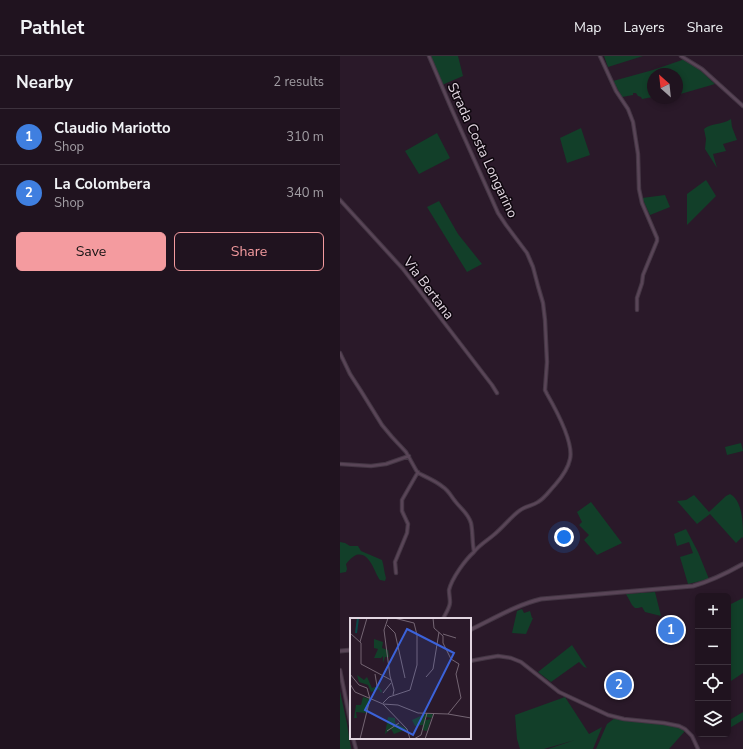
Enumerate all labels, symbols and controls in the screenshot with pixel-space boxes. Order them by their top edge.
text: Pathlet [20,15,84,41]
text: Map [574,18,601,37]
text: Layers [623,18,665,37]
text: Share [687,18,723,37]
north arrow [647,68,683,104]
text: Nearby [16,71,73,94]
text: 2 results [273,73,324,91]
street label: Strada Costa Longarino [443,79,522,221]
text: Claudio Mariotto [54,118,171,138]
text: 1 [25,128,33,146]
text: 310 m [286,128,324,146]
text: Shop [54,138,84,156]
text: La Colombera [54,174,151,194]
text: 2 [25,184,33,202]
text: 340 m [286,184,324,202]
text: Shop [54,194,84,212]
button: Save [16,232,166,271]
button: Share [174,232,324,271]
street label: Via Bertana [398,252,458,324]
your location [554,527,574,547]
map controls [695,593,731,737]
button: + [695,593,731,629]
pin: 1 [658,615,684,645]
inset map [350,618,471,739]
button: − [695,629,731,665]
button: locate [695,665,731,701]
pin: 2 [606,670,632,700]
button: layers [695,701,731,737]

